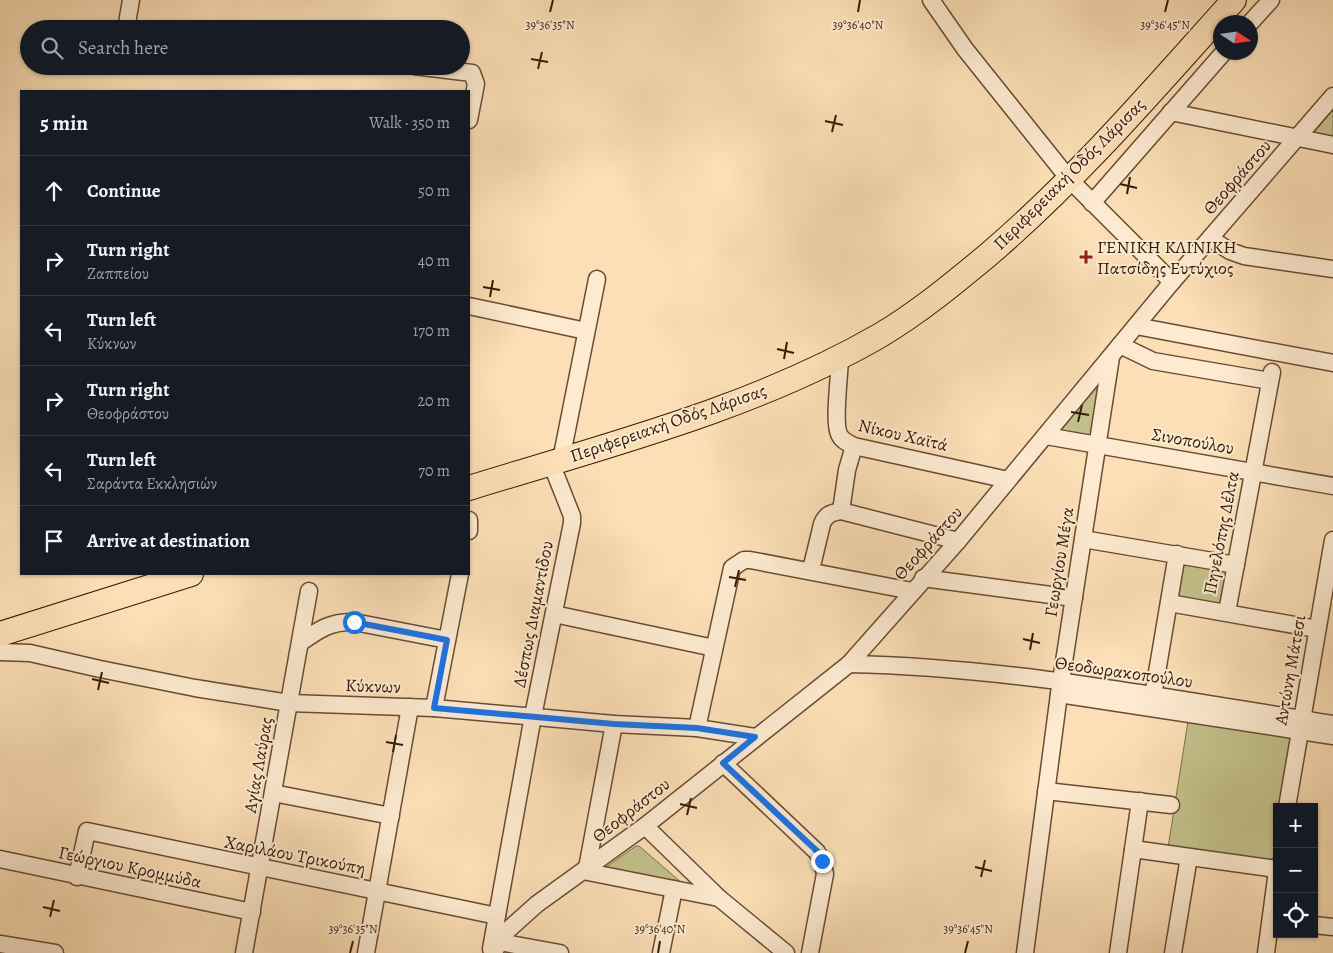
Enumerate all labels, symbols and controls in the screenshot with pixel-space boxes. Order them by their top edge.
north arrow [1213,15,1258,60]
text: 39°36'35"N [525,17,575,33]
text: 39°36'40"N [833,17,884,33]
text: 39°36'45"N [1140,17,1190,33]
search box [20,20,470,75]
icon: search [38,34,66,62]
text: Search here [78,35,168,61]
street label: Περιφερειακή Οδός Λάρισας [988,93,1150,255]
text: 5 min [40,109,88,137]
text: Walk · 350 m [369,112,450,134]
street label: Θεοφράστου [1198,134,1276,220]
icon: ahead [40,177,68,205]
text: Continue [87,178,161,204]
text: 50 m [418,180,450,202]
place label: ΓΕΝΙΚΗ ΚΛΙΝΙΚΗ Πατσίδης Ευτύχιος [1097,235,1237,280]
text: Turn right [87,237,169,263]
icon: right [40,247,68,275]
text: 40 m [418,250,450,272]
marker: ΓΕΝΙΚΗ ΚΛΙΝΙΚΗ Πατσίδης Ευτύχιος [1079,250,1093,264]
text: Ζαππείου [87,263,149,285]
text: Turn left [87,307,156,333]
icon: left [40,317,68,345]
text: 170 m [413,320,450,342]
text: Κύκνων [87,333,136,355]
text: Turn right [87,377,169,403]
street label: Περιφερειακή Οδός Λάρισας [567,378,769,468]
icon: right [40,387,68,415]
text: 20 m [417,390,450,412]
text: Θεοφράστου [87,403,169,425]
street label: Νίκου Χαϊτά [856,413,950,457]
street label: Σινοπούλου [1150,422,1236,460]
text: Turn left [87,447,156,473]
icon: left [40,457,68,485]
text: 70 m [418,460,450,482]
street label: Πηνελόπης Δέλτα [1197,469,1245,597]
text: Σαράντα Εκκλησιών [87,473,217,495]
street label: Θεοφράστου [888,501,968,585]
street label: Γεωργίου Μέγα [1038,505,1080,619]
icon: arrive [40,527,68,555]
text: Arrive at destination [87,528,250,554]
street label: Δέσπως Διαμαντίδου [507,539,559,689]
route start [343,611,366,634]
street label: Αντώνη Μάτεσι [1268,613,1312,728]
street label: Θεοδωρακοπούλου [1054,650,1194,694]
street label: Κύκνων [345,673,401,699]
street label: Αγίας Λαύρας [238,715,278,816]
street label: Θεοφράστου [587,772,675,848]
map controls [1273,803,1318,938]
button: + [1273,803,1318,848]
street label: Χαριλάου Τρικούπη [222,830,368,880]
street label: Γεώργιου Κρομμύδα [56,840,204,894]
button: − [1273,848,1318,893]
route end [811,850,834,873]
button: locate [1273,893,1318,938]
text: 39°36'35"N [328,921,378,937]
text: 39°36'40"N [635,921,686,937]
text: 39°36'45"N [943,921,993,937]

